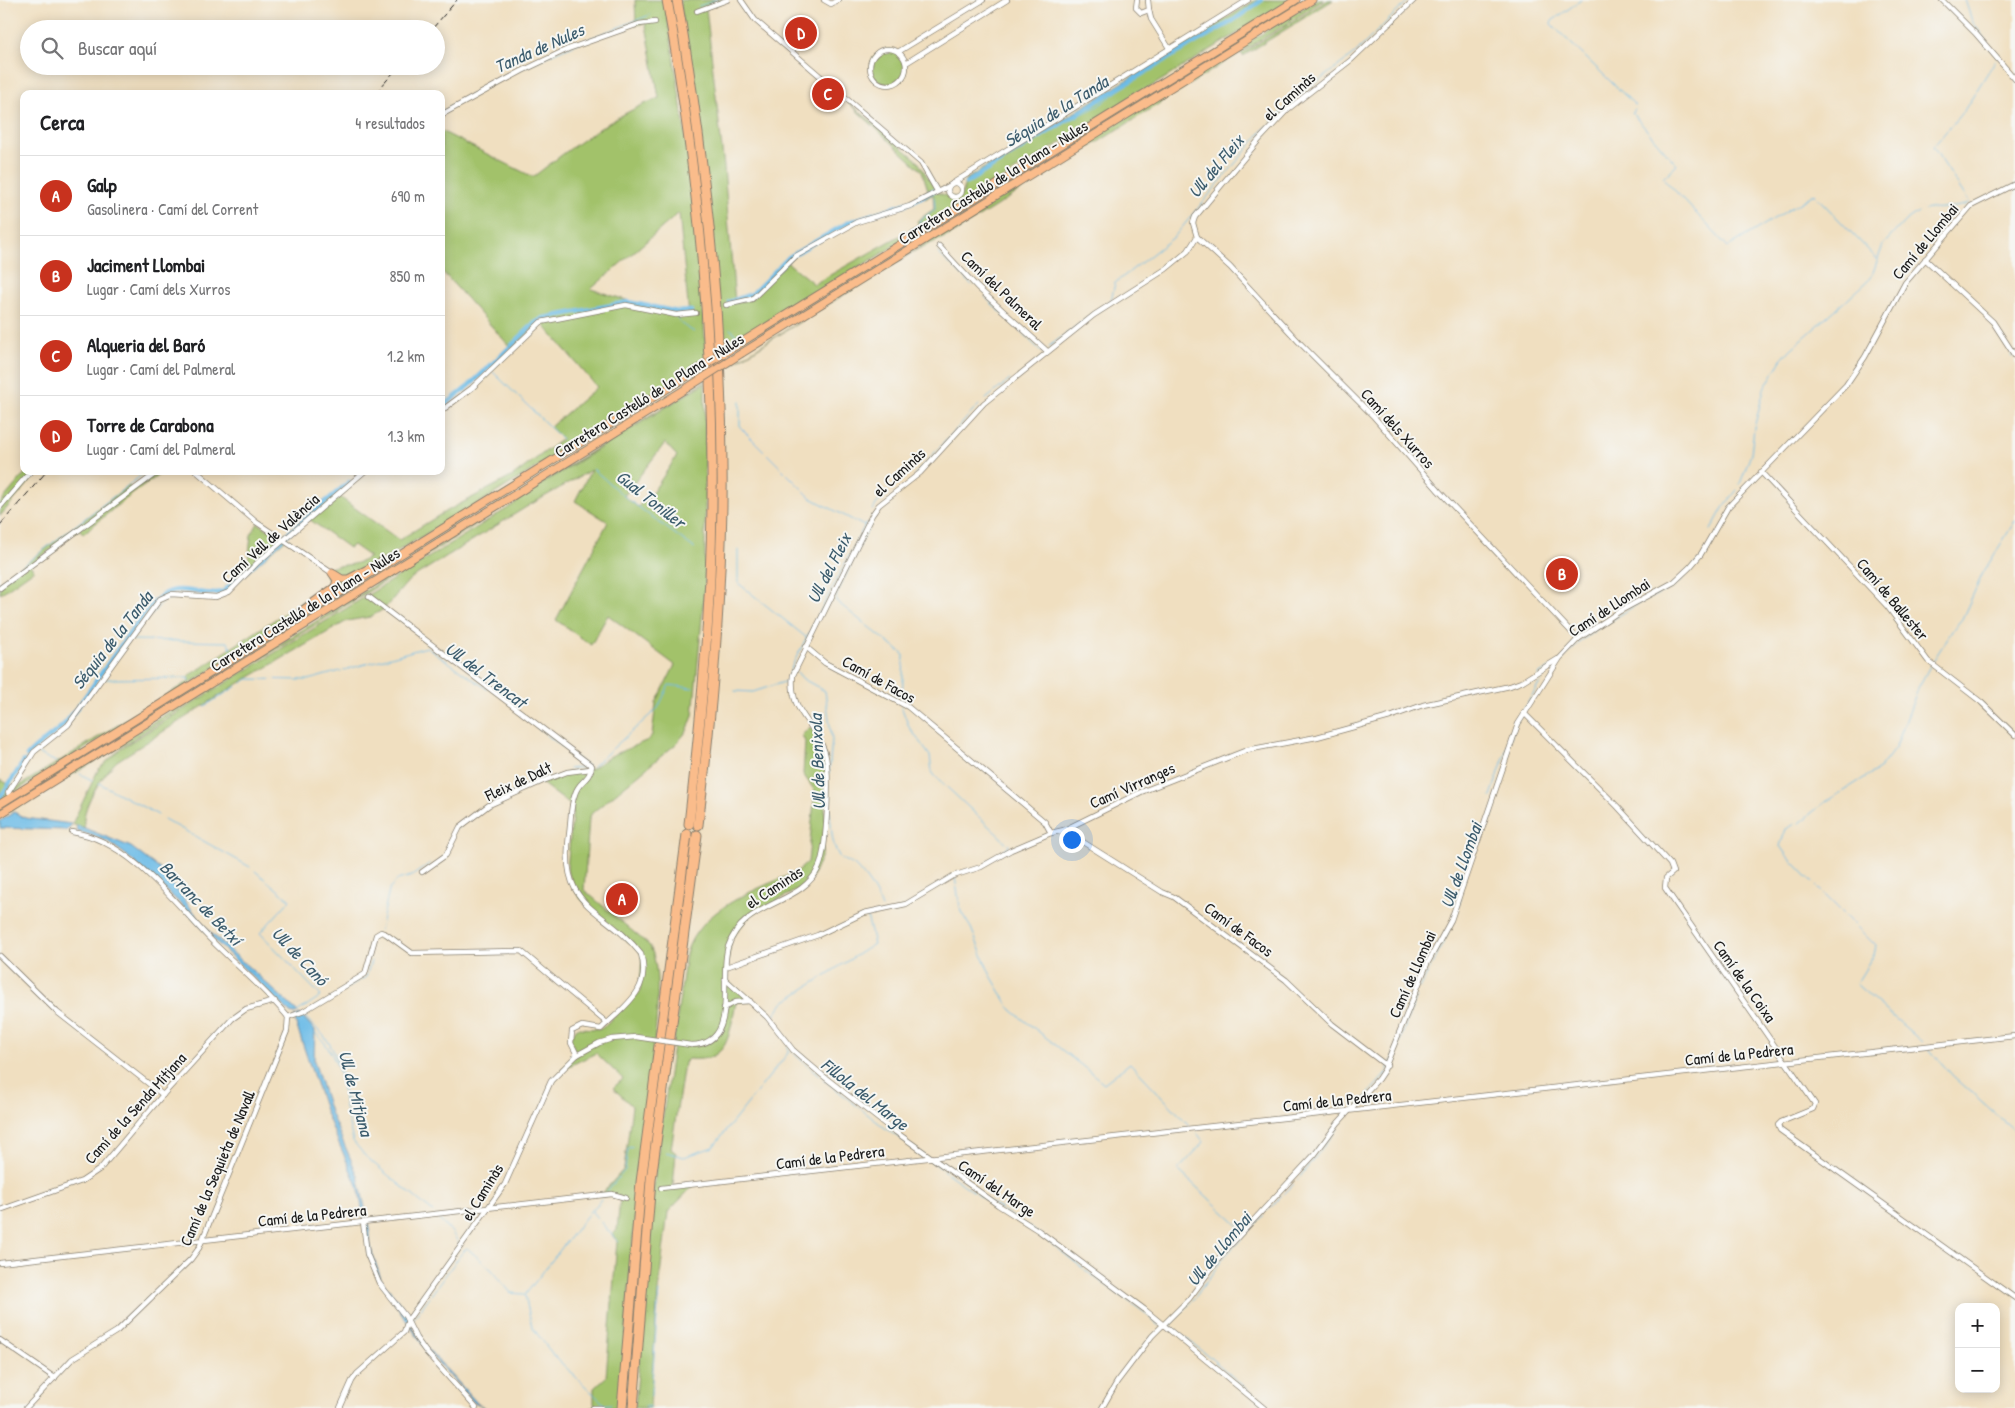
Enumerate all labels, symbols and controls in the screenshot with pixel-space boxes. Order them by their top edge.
pin: D [785,14,817,52]
water label: Tanda de Nules [490,16,590,79]
search box [20,20,445,75]
icon: search [38,34,66,62]
text: Buscar aquí [78,35,157,61]
street label: el Caminàs [1258,67,1320,125]
water label: Séquia de la Tanda [999,68,1114,153]
pin: C [812,75,844,113]
text: Cerca [40,108,84,137]
text: 4 resultados [355,112,425,134]
street label: Carretera Castelló de la Plana - Nules [894,114,1092,250]
water label: Ull del Fleix [1182,127,1251,203]
text: Galp [87,172,117,198]
text: A [52,185,60,207]
text: 690 m [391,185,425,207]
text: Gasolinera · Camí del Corrent [87,198,258,220]
street label: Camí de Llombai [1887,198,1963,284]
street label: Camí del Palmeral [956,245,1048,335]
text: Jaciment Llombai [87,252,205,278]
text: B [52,265,60,287]
text: 850 m [390,265,425,287]
text: Lugar · Camí dels Xurros [87,278,230,300]
street label: Carretera Castelló de la Plana - Nules [550,327,748,463]
text: Alqueria del Baró [87,332,205,358]
text: C [52,345,60,367]
text: 1.2 km [387,345,425,367]
text: Lugar · Camí del Palmeral [87,358,235,380]
street label: Camí dels Xurros [1356,383,1440,473]
text: Torre de Carabona [87,412,214,438]
text: D [52,425,60,447]
text: 1.3 km [387,425,425,447]
text: Lugar · Camí del Palmeral [87,438,235,460]
street label: el Caminàs [868,443,930,501]
water label: Gual Toniller [611,464,692,535]
street label: Camí Vell de València [216,488,324,588]
water label: Ull del Fleix [801,527,858,607]
street label: Carretera Castelló de la Plana - Nules [206,541,404,677]
street label: Camí de Ballester [1852,553,1934,645]
pin: B [1546,555,1578,593]
street label: Camí de Llombai [1564,572,1654,642]
water label: Séquia de la Tanda [66,584,159,694]
water label: Ull del Trencat [440,636,534,715]
street label: Camí de Facos [838,650,920,708]
water label: Ull de Benixola [803,712,831,810]
street label: Fleix de Dalt [480,756,555,806]
street label: Camí Virranges [1086,756,1178,814]
water label: Ull de Llombai [1434,817,1489,911]
your location [1059,827,1085,853]
water label: Barranc de Betxí [154,855,250,953]
street label: el Caminàs [741,860,807,914]
pin: A [606,880,638,918]
street label: Camí de Facos [1200,896,1278,962]
water label: Ull de Canó [266,921,335,992]
street label: Camí de Llombai [1383,927,1441,1021]
street label: Camí de la Coixa [1708,935,1782,1027]
street label: Camí de la Pedrera [1684,1037,1794,1071]
water label: Ull de Mitjana [333,1047,380,1140]
street label: Camí de la Senda Mitjana [79,1048,191,1168]
water label: Fillola del Marge [816,1052,915,1137]
street label: Camí de la Pedrera [1282,1083,1392,1117]
street label: Camí de la Sequieta de Navall [174,1087,260,1249]
street label: Camí de la Pedrera [775,1139,885,1175]
street label: Camí del Marge [954,1154,1041,1222]
street label: el Caminàs [456,1159,508,1225]
street label: Camí de la Pedrera [257,1198,367,1232]
water label: Ull de Llombai [1181,1205,1259,1291]
map controls [1955,1303,2000,1393]
button: + [1955,1303,2000,1348]
button: − [1955,1348,2000,1393]

